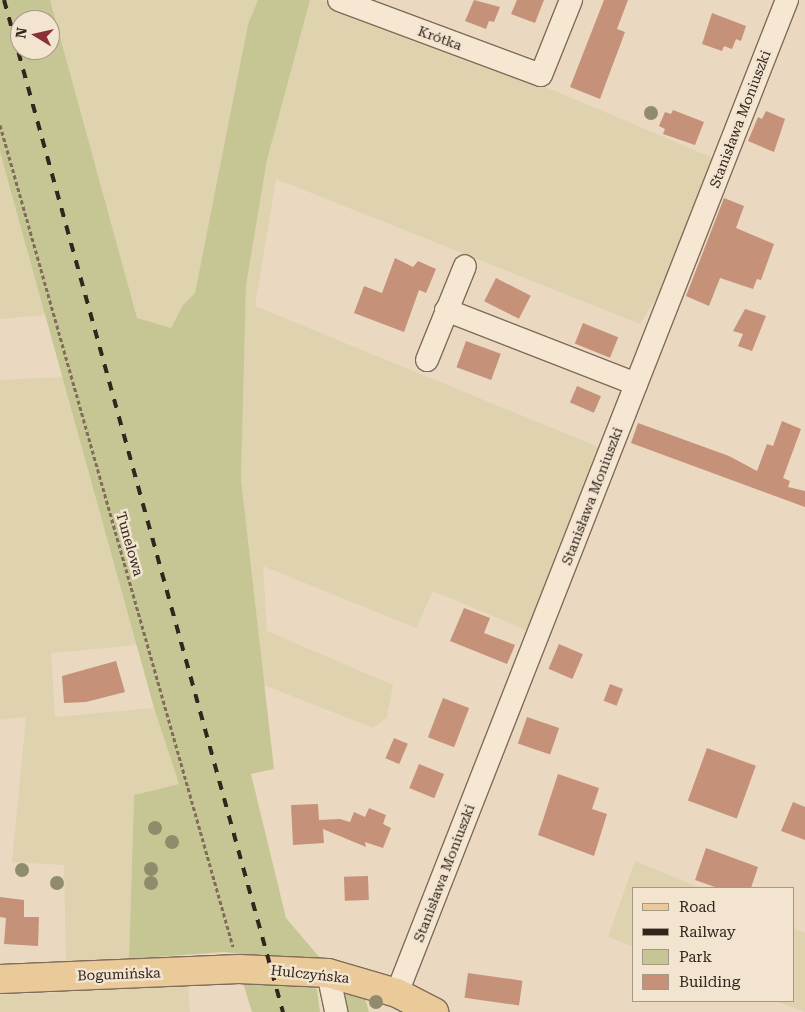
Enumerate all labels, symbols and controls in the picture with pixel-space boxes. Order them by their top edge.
north arrow [10,10,60,60]
street label: Krótka [416,22,464,54]
text: N [12,26,30,39]
street label: Stanisława Moniuszki [706,48,774,190]
street label: Stanisława Moniuszki [558,425,626,567]
street label: Tunelowa [113,510,147,578]
street label: Stanisława Moniuszki [410,802,478,944]
legend [632,887,795,1002]
text: Road [679,898,716,916]
text: Railway [679,923,736,941]
text: Park [679,948,712,966]
street label: Hulczyńska [270,962,350,986]
street label: Bogumińska [77,964,161,984]
text: Building [679,973,740,991]

